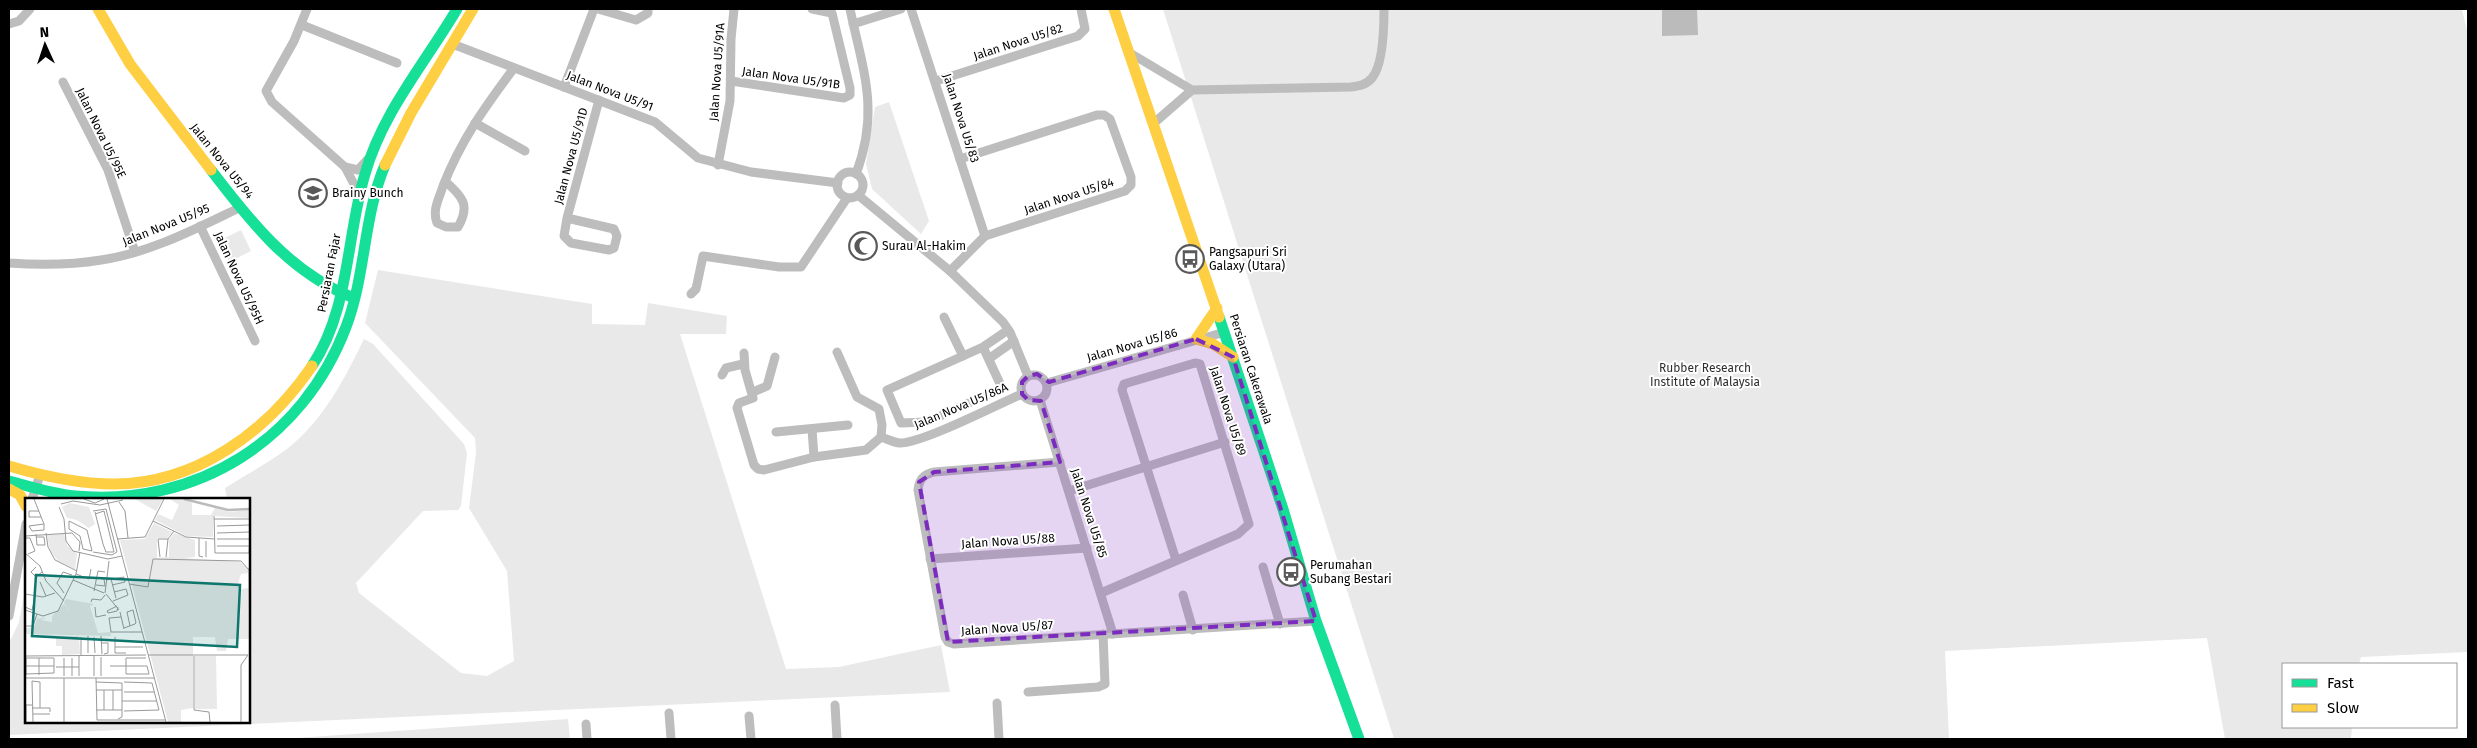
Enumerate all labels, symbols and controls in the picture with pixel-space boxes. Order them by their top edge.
north arrow [20,20,70,70]
street label: Jalan Nova U5/82 [972,21,1064,63]
street label: Jalan Nova U5/91A [707,22,727,122]
text: N [39,24,49,41]
street label: Jalan Nova U5/91B [741,64,841,92]
street label: Jalan Nova U5/91 [565,68,655,114]
street label: Jalan Nova U5/83 [940,72,982,164]
street label: Jalan Nova U5/95E [73,85,129,181]
street label: Jalan Nova U5/91D [551,106,591,206]
street label: Jalan Nova U5/94 [187,120,257,202]
street label: Jalan Nova U5/84 [1022,175,1116,217]
school or university icon: Brainy Bunch [298,178,328,208]
place label: Brainy Bunch [332,186,404,200]
street label: Jalan Nova U5/95 [120,201,212,249]
street label: Jalan Nova U5/95H [211,229,267,327]
mosque icon: Surau Al-Hakim [848,231,878,261]
street label: Persiaran Fajar [314,232,344,314]
place label: Surau Al-Hakim [882,239,966,253]
bus stop icon: Pangsapuri Sri Galaxy (Utara) [1175,244,1205,274]
place label: Pangsapuri Sri Galaxy (Utara) [1209,245,1287,273]
street label: Persiaran Cakerawala [1227,312,1275,426]
street label: Jalan Nova U5/86 [1085,325,1179,365]
park label: Rubber Research Institute of Malaysia [1650,361,1760,389]
street label: Jalan Nova U5/89 [1207,365,1249,457]
street label: Jalan Nova U5/86A [912,380,1010,432]
street label: Jalan Nova U5/85 [1068,467,1110,559]
inset map [25,498,250,723]
street label: Jalan Nova U5/88 [961,531,1056,551]
bus stop icon: Perumahan Subang Bestari [1276,557,1306,587]
place label: Perumahan Subang Bestari [1310,558,1392,586]
street label: Jalan Nova U5/87 [960,618,1054,638]
legend [2282,663,2457,728]
text: Fast [2327,674,2354,692]
text: Slow [2327,699,2359,717]

